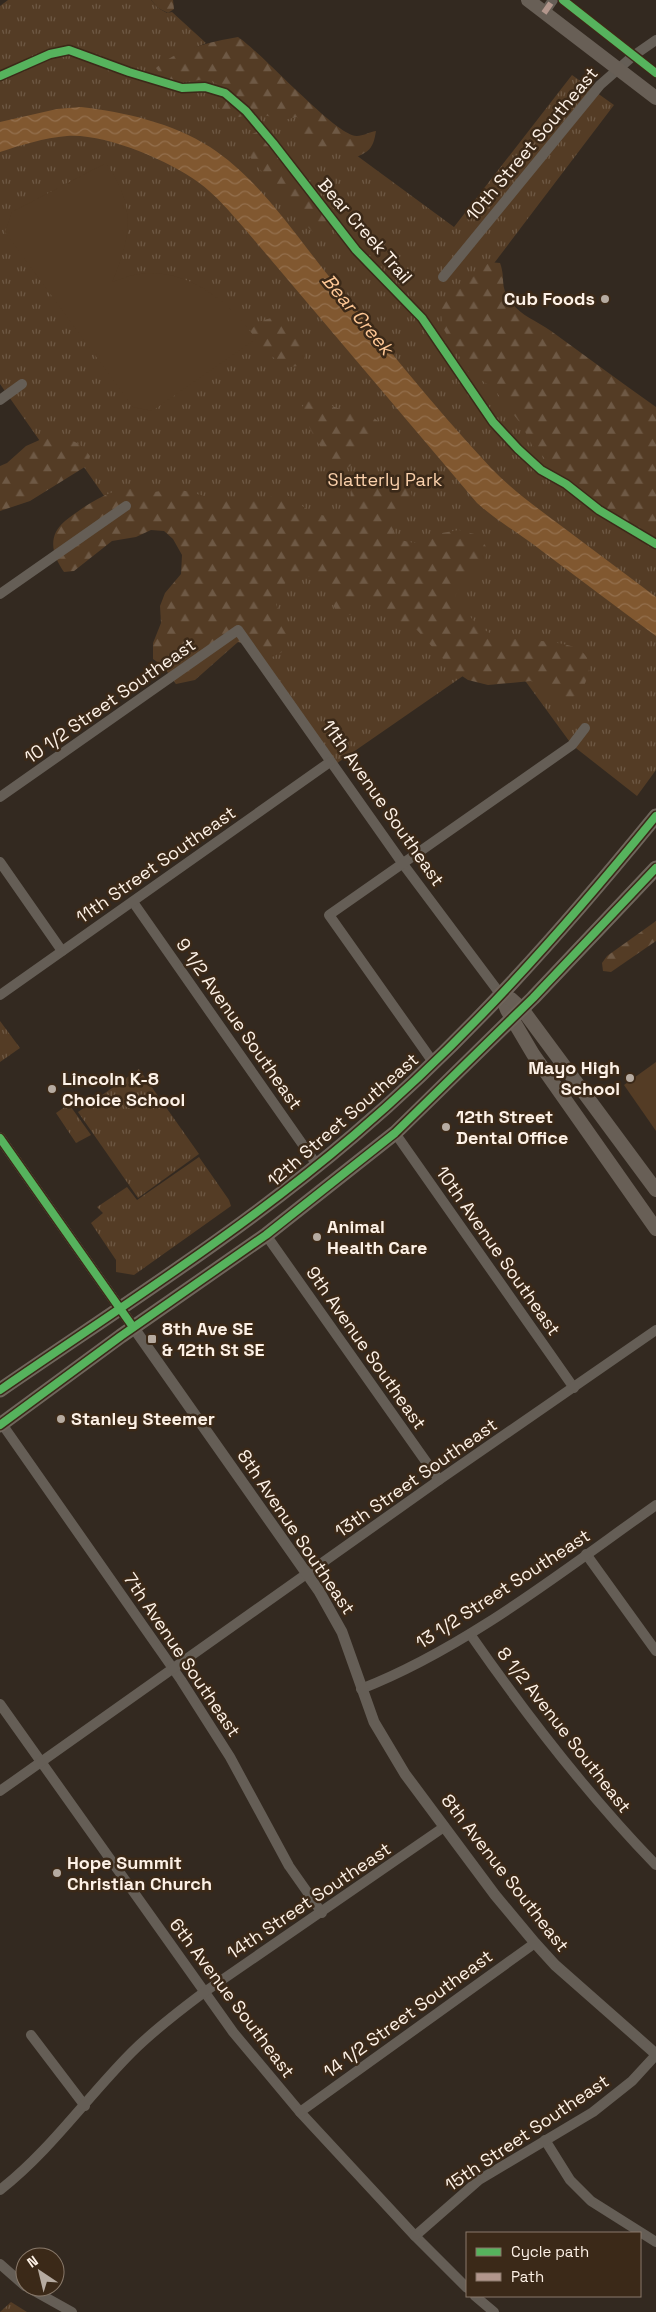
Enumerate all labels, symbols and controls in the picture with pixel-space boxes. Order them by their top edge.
street label: 10th Street Southeast [461,62,603,225]
street label: Bear Creek Trail [313,173,417,288]
water label: Bear Creek [316,269,401,362]
place label: Cub Foods [504,287,595,310]
marker: Cub Foods [599,293,611,305]
park label: Slatterly Park [328,468,443,491]
street label: 10 1/2 Street Southeast [20,633,200,769]
street label: 11th Avenue Southeast [317,715,450,890]
street label: 11th Street Southeast [71,801,240,928]
street label: 9 1/2 Avenue Southeast [171,933,307,1114]
street label: 12th Street Southeast [262,1048,423,1192]
place label: Mayo High School [528,1056,620,1100]
place label: Lincoln K-8 Choice School [62,1067,185,1111]
marker: Mayo High School [624,1072,636,1084]
marker: Lincoln K-8 Choice School [46,1083,58,1095]
place label: 12th Street Dental Office [456,1105,568,1149]
marker: 12th Street Dental Office [440,1121,452,1133]
street label: 10th Avenue Southeast [431,1161,566,1340]
place label: Animal Health Care [327,1215,427,1259]
marker: Animal Health Care [311,1231,323,1243]
street label: 9th Avenue Southeast [301,1262,431,1434]
place label: 8th Ave SE & 12th St SE [162,1317,265,1361]
marker: 8th Ave SE & 12th St SE [146,1333,158,1345]
place label: Stanley Steemer [71,1407,215,1430]
marker: Stanley Steemer [55,1413,67,1425]
street label: 13th Street Southeast [330,1413,501,1542]
street label: 8th Avenue Southeast [233,1445,360,1619]
street label: 13 1/2 Street Southeast [411,1524,594,1654]
street label: 7th Avenue Southeast [119,1568,246,1741]
street label: 8 1/2 Avenue Southeast [492,1642,636,1817]
street label: 8th Avenue Southeast [437,1789,574,1956]
street label: 14th Street Southeast [222,1837,395,1964]
place label: Hope Summit Christian Church [67,1851,212,1895]
marker: Hope Summit Christian Church [51,1867,63,1879]
street label: 6th Avenue Southeast [165,1913,300,2082]
street label: 14 1/2 Street Southeast [319,1944,497,2083]
street label: 15th Street Southeast [440,2069,613,2196]
legend [466,2232,641,2297]
text: Cycle path [511,2242,589,2261]
north arrow [15,2247,65,2297]
text: N [24,2251,42,2271]
text: Path [511,2267,544,2286]

